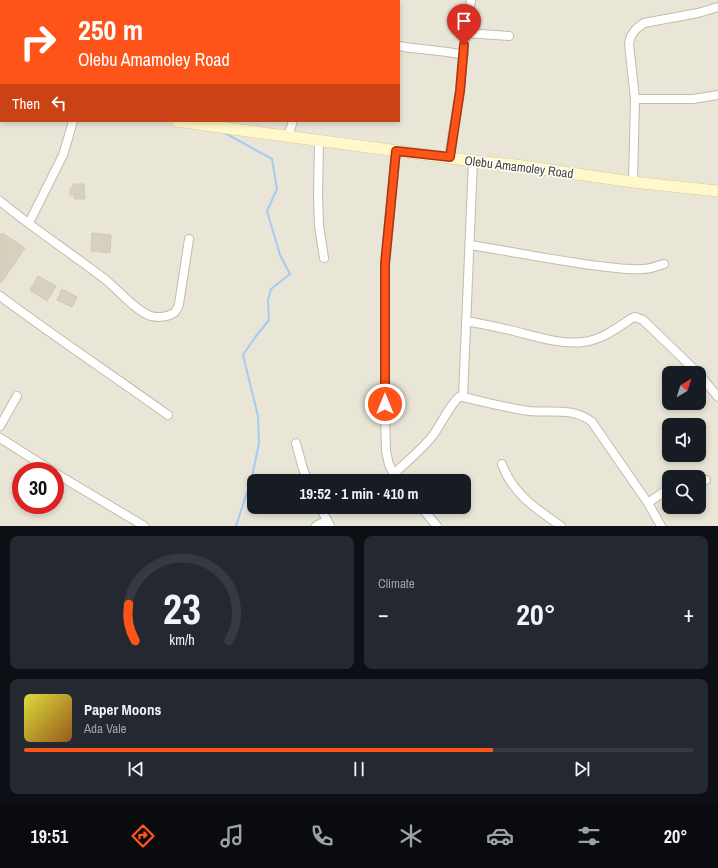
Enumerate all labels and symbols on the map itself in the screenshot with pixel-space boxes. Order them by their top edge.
pin [447,4,481,45]
street label: Olebu Amamoley Road [464,152,575,182]
north arrow [662,366,706,410]
position arrow [364,383,406,425]
speed limit sign: 30 [12,462,64,514]

